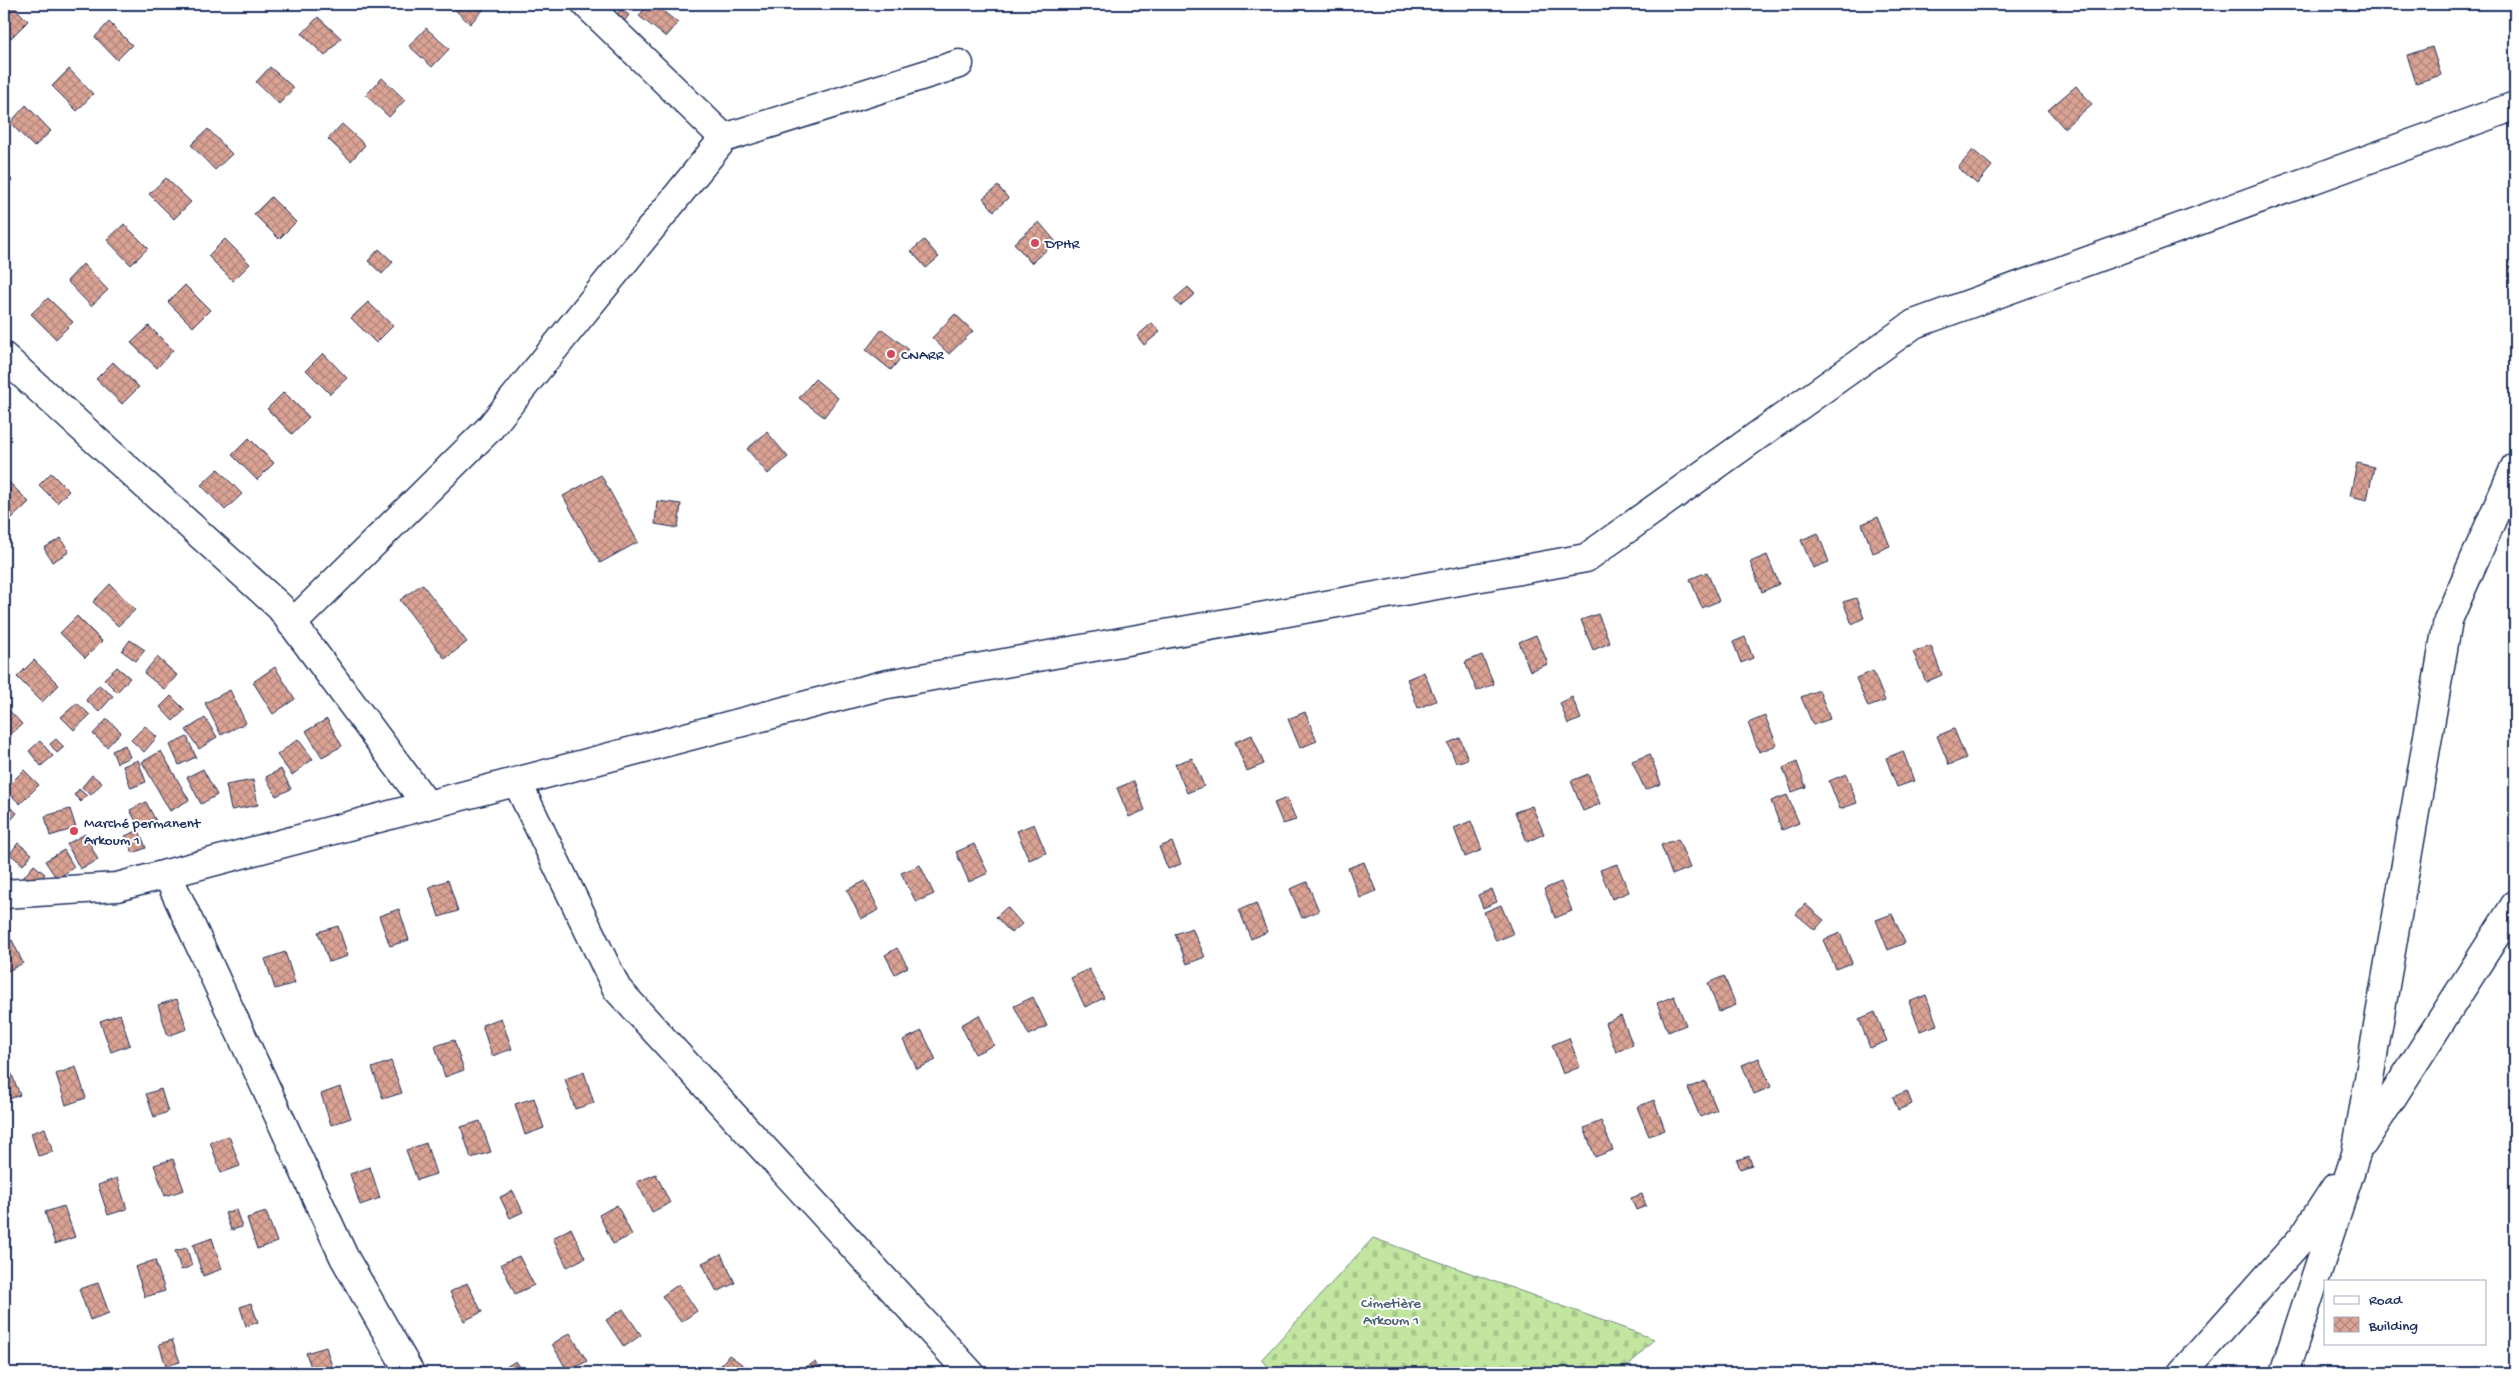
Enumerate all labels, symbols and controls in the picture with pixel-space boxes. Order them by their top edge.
place label: DPHR [1044,236,1081,254]
marker: DPHR [1029,237,1041,249]
place label: CNARR [901,347,945,365]
marker: CNARR [885,348,897,360]
place label: Marché permanent Arkoum 1 [84,815,202,850]
marker: Marché permanent Arkoum 1 [68,825,80,837]
legend [2324,1280,2486,1344]
text: Road [2369,1292,2403,1310]
park label: Cimetière Arkoum 1 [1361,1295,1421,1330]
text: Building [2368,1318,2418,1336]

